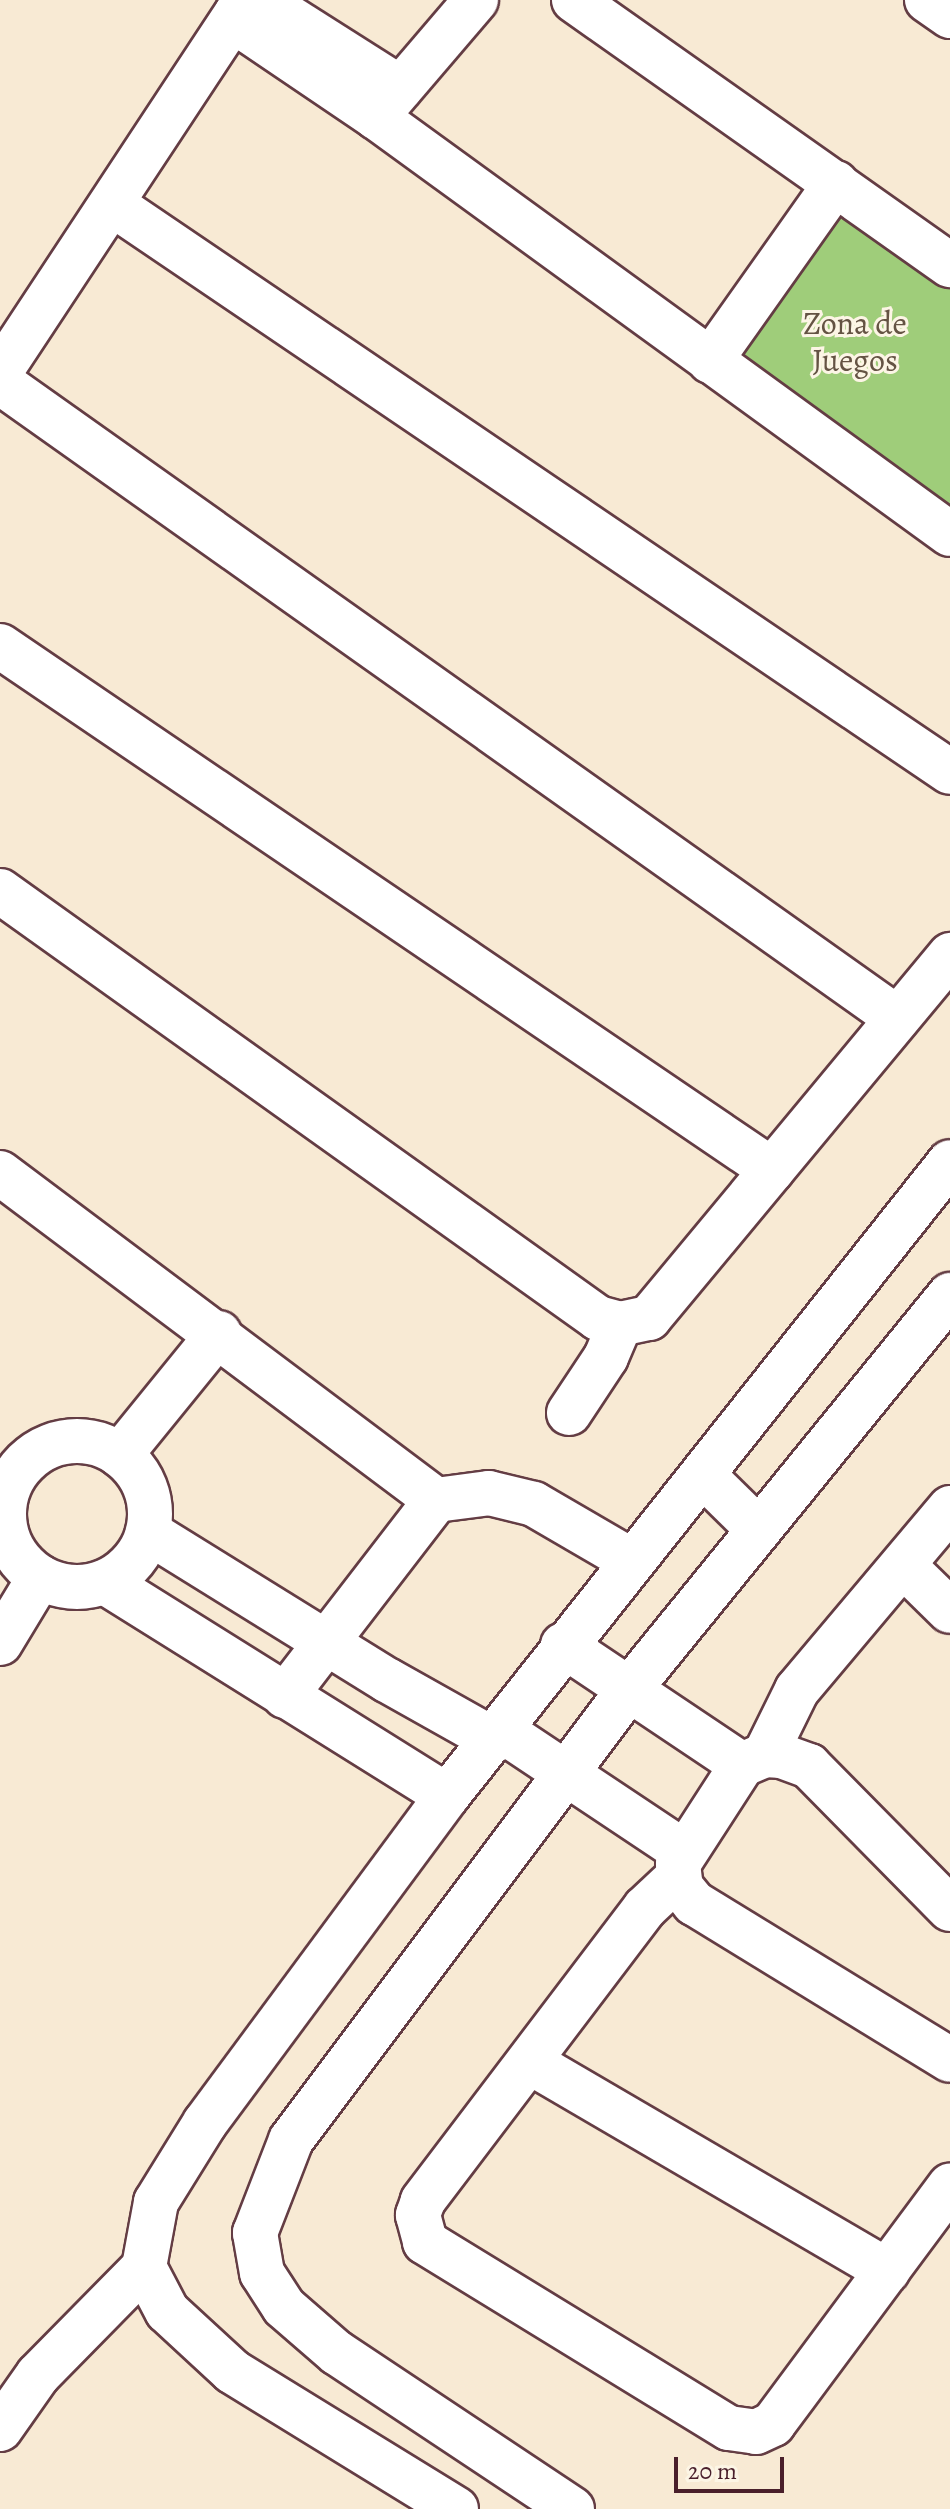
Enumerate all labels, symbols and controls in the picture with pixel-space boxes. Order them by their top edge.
park label: Zona de Juegos [803,305,907,380]
scale bar [678,2441,788,2491]
text: 20 m [688,2455,737,2487]

